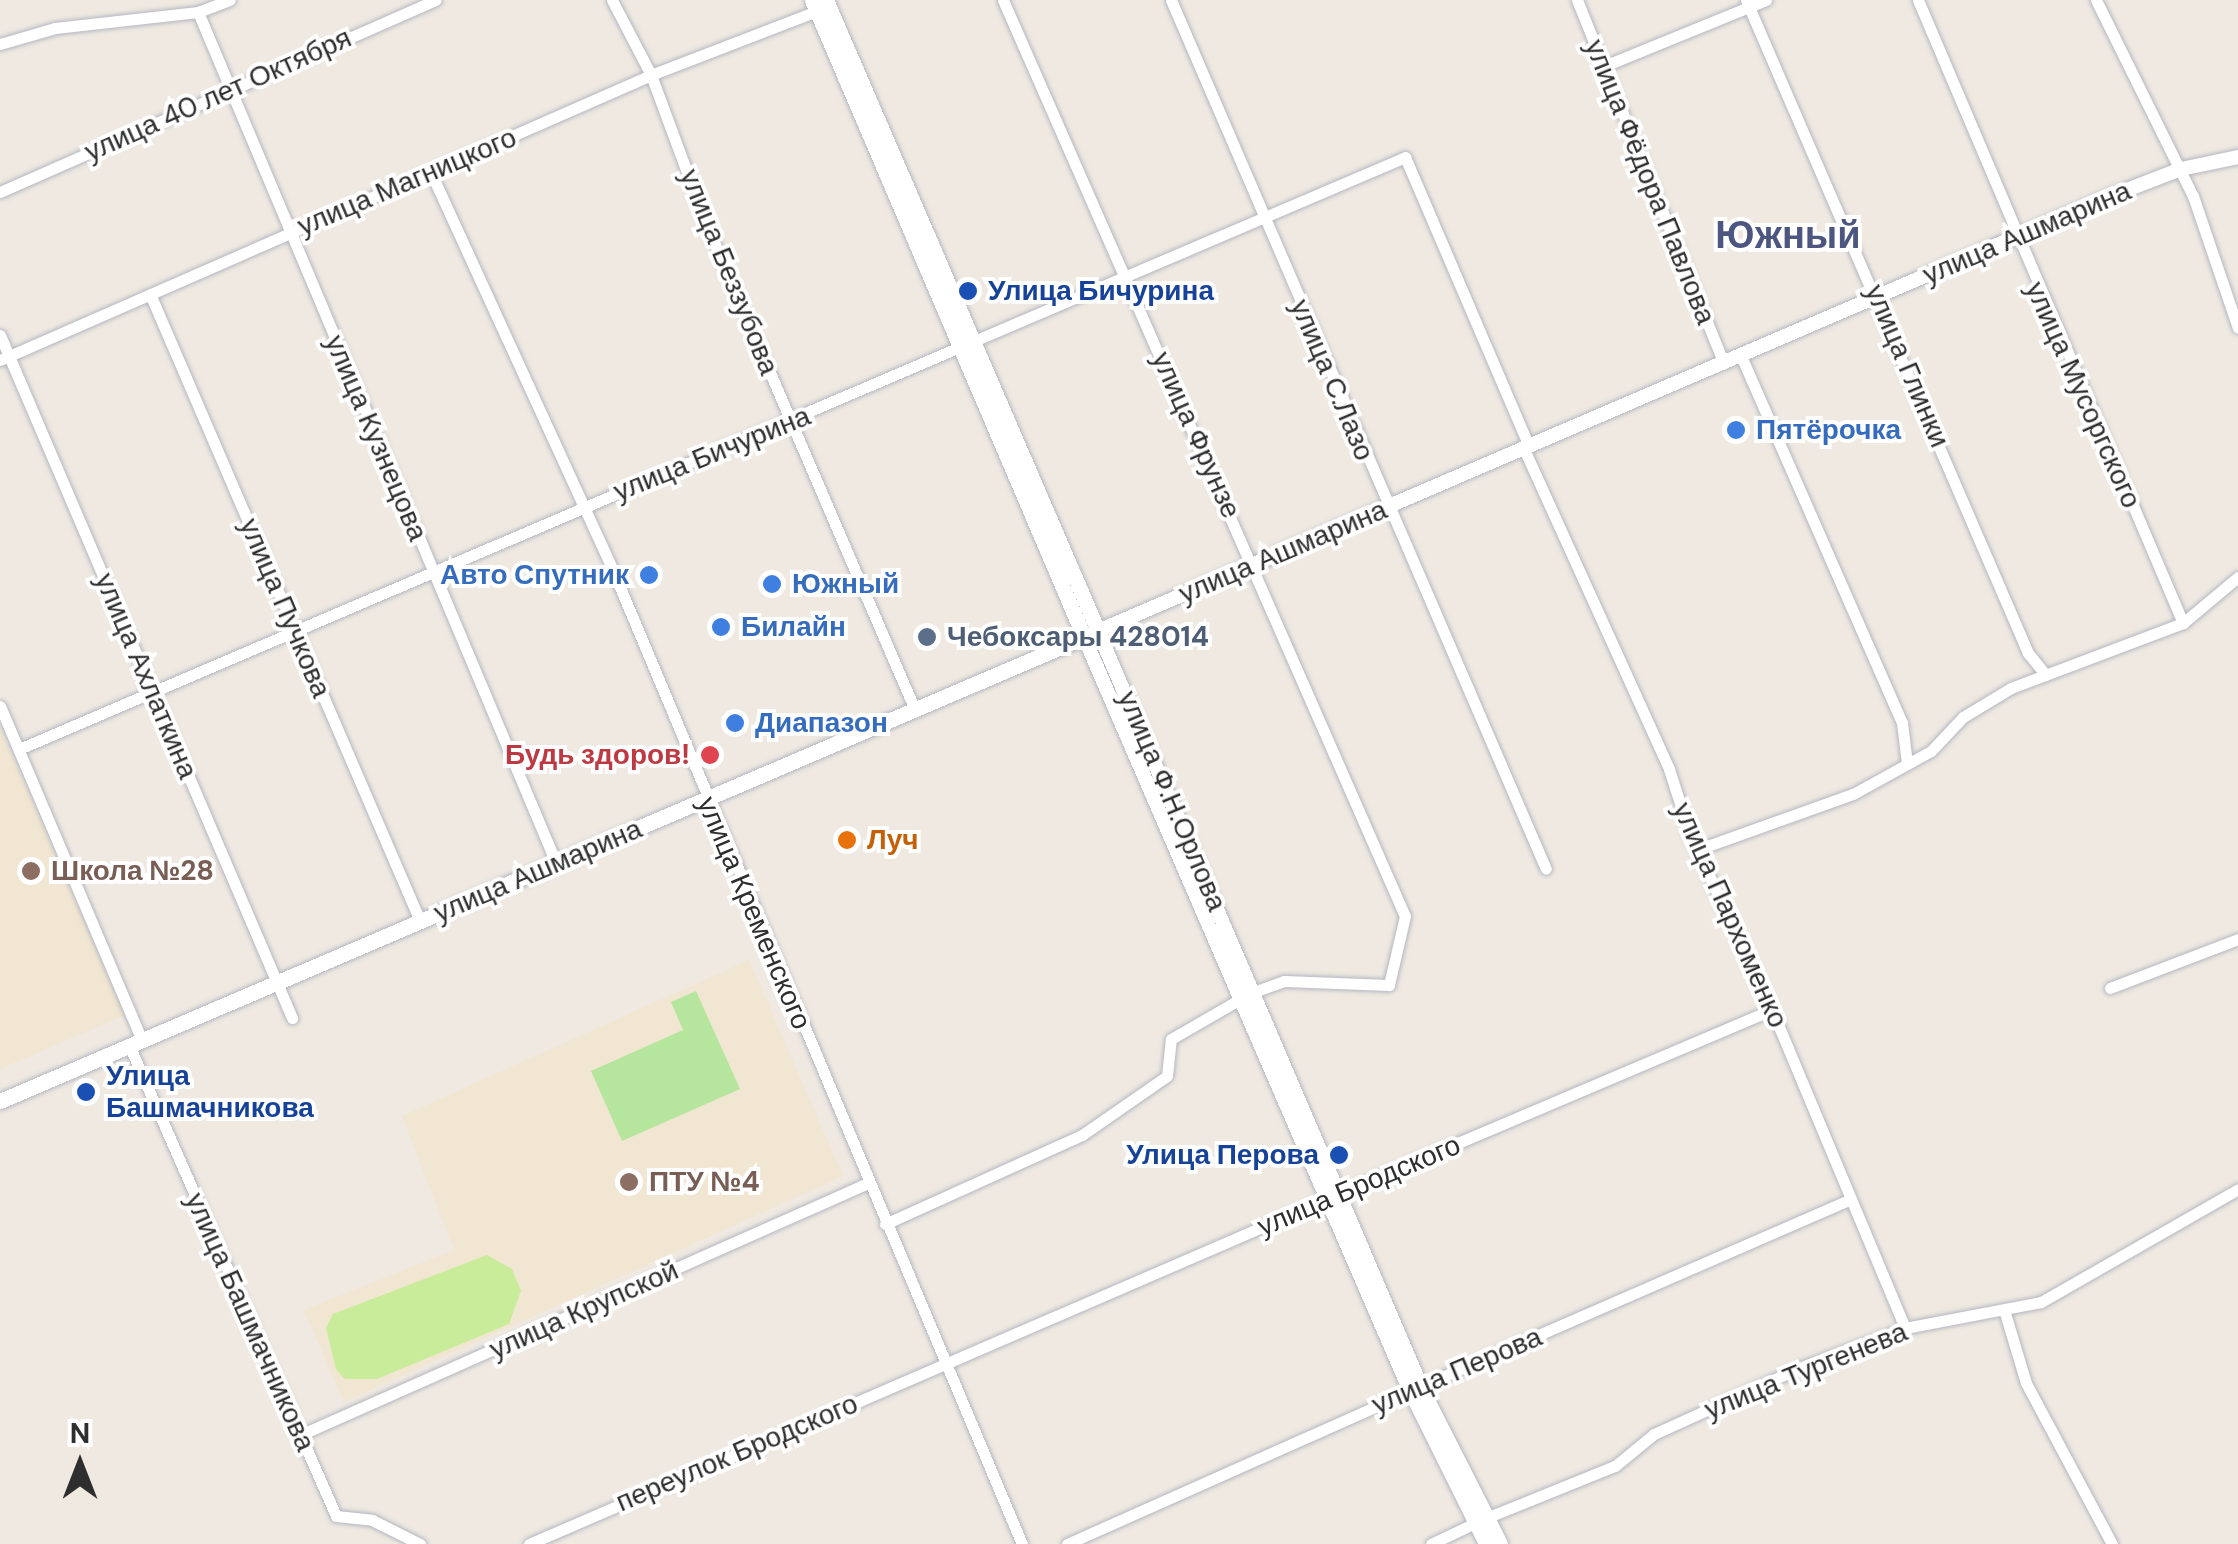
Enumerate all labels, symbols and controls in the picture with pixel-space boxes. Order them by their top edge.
street label: улица 40 лет Октября [80,21,356,169]
street label: улица Фёдора Павлова [1577,35,1723,329]
street label: улица Магницкого [293,121,521,243]
street label: улица Беззубова [672,164,786,380]
street label: улица Ашмарина [1918,174,2136,292]
district label: Южный [1715,213,1861,259]
place label: Улица Бичурина [988,274,1214,308]
street label: улица Мусоргского [2018,277,2148,513]
marker: Улица Бичурина [957,280,979,302]
street label: улица Глинки [1858,280,1956,452]
street label: улица С.Лазо [1283,294,1381,466]
street label: улица Кузнецова [318,330,434,546]
street label: улица Фрунзе [1144,347,1248,523]
street label: улица Бичурина [609,399,815,509]
place label: Пятёрочка [1756,413,1901,447]
marker: Пятёрочка [1725,419,1747,441]
street label: улица Ашмарина [1174,493,1392,611]
street label: улица Пучкова [232,513,338,703]
place label: Авто Спутник [440,558,629,592]
marker: Авто Спутник [638,564,660,586]
place label: Южный [792,567,899,601]
street label: улица Ахлаткина [88,568,204,784]
marker: Южный [761,573,783,595]
place label: Билайн [741,610,846,644]
marker: Билайн [710,616,732,638]
place label: Чебоксары 428014 [947,620,1209,654]
marker: Чебоксары 428014 [916,626,938,648]
street label: улица Ф.Н.Орлова [1110,686,1234,916]
place label: Диапазон [755,706,888,740]
marker: Диапазон [724,712,746,734]
place label: Будь здоров! [505,738,690,772]
marker: Будь здоров! [699,744,721,766]
street label: улица Кременского [690,792,818,1034]
street label: улица Пархоменко [1665,797,1795,1033]
street label: улица Ашмарина [429,812,647,930]
place label: Луч [867,823,918,857]
marker: Луч [836,829,858,851]
place label: Школа №28 [51,854,214,888]
marker: Школа №28 [20,860,42,882]
place label: Улица Башмачникова [106,1059,314,1125]
marker: Улица Башмачникова [75,1081,97,1103]
street label: улица Бродского [1253,1128,1465,1244]
place label: Улица Перова [1126,1138,1319,1172]
marker: Улица Перова [1328,1144,1350,1166]
place label: ПТУ №4 [649,1165,760,1199]
marker: ПТУ №4 [618,1171,640,1193]
street label: улица Башмачникова [178,1188,322,1456]
street label: улица Крупской [484,1253,684,1367]
street label: улица Тургенева [1700,1315,1912,1427]
street label: улица Перова [1367,1320,1547,1422]
street label: переулок Бродского [611,1387,863,1519]
north arrow [30,1414,130,1514]
text: N [70,1415,90,1452]

